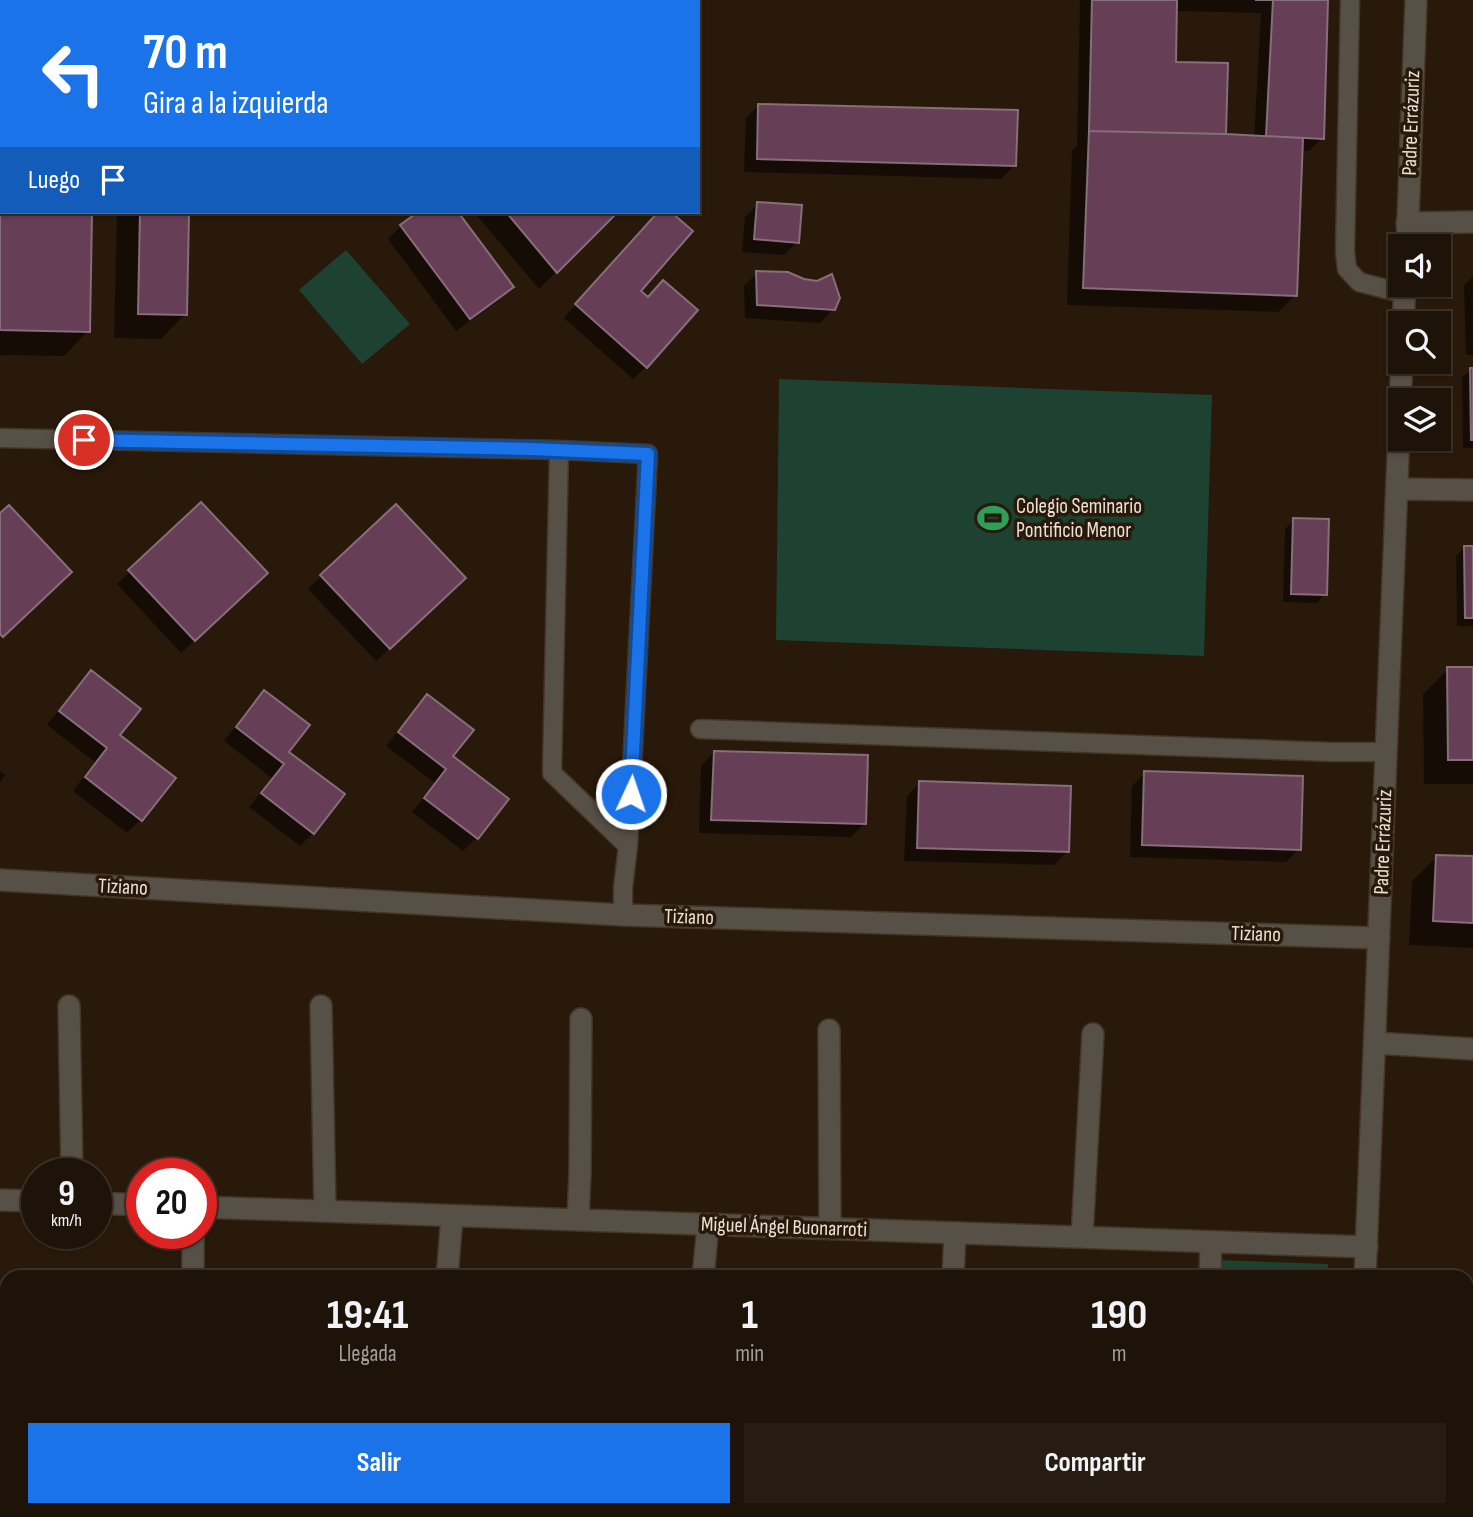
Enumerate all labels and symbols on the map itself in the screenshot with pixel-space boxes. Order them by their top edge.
street label: Padre Errázuriz [1397,70,1425,176]
pin [54,410,114,470]
place label: Colegio Seminario Pontificio Menor [1016,494,1142,543]
sports icon: Colegio Seminario Pontificio Menor [976,501,1010,535]
position arrow [594,757,668,831]
street label: Padre Errázuriz [1369,789,1397,895]
street label: Tiziano [98,873,148,901]
street label: Tiziano [664,904,714,930]
street label: Tiziano [1231,921,1281,947]
speed limit sign: 20 [126,1158,217,1249]
street label: Miguel Ángel Buonarroti [700,1212,868,1242]

